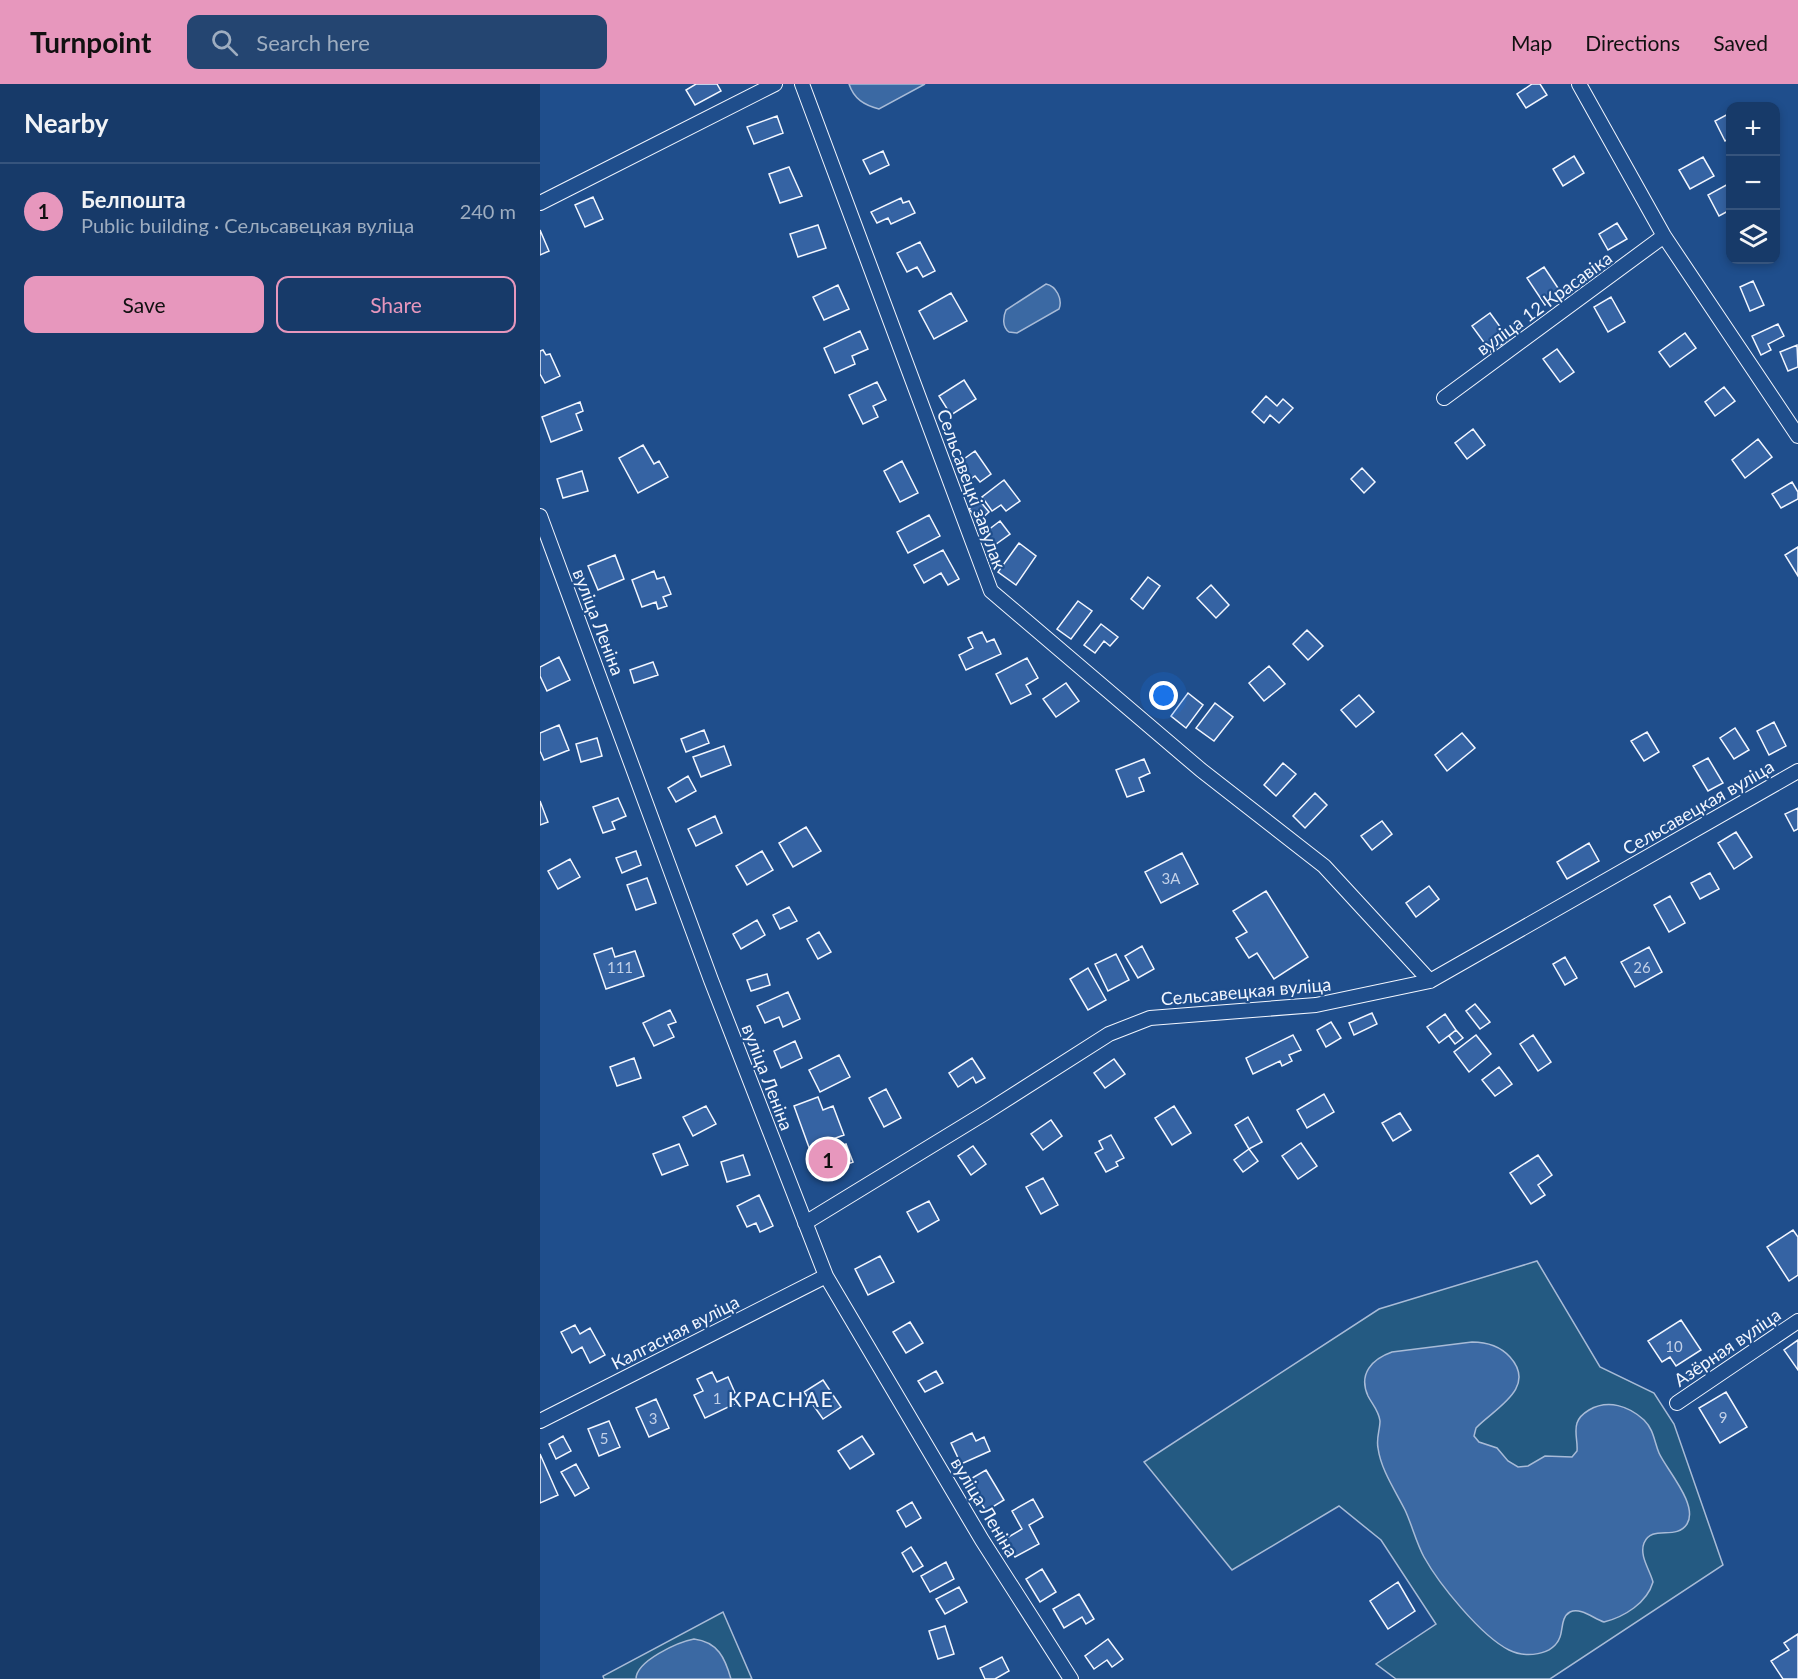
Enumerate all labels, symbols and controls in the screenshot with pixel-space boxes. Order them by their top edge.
search box [187,15,607,69]
text: Turnpoint [30,25,151,59]
icon: search [208,26,241,59]
text: Search here [256,29,370,56]
text: Map [1511,30,1552,55]
text: Directions [1585,30,1680,55]
text: Saved [1713,30,1768,55]
map controls [1726,102,1780,264]
button: + [1726,102,1780,156]
text: Nearby [24,107,109,139]
button: − [1726,156,1780,210]
text: Белпошта [81,186,186,213]
text: 1 [38,199,49,223]
text: 240 m [460,199,516,223]
button: layers [1726,210,1780,264]
text: Public building · Сельсавецкая вуліца [81,213,414,237]
street label: вуліца 12 Красавіка [1472,247,1616,359]
button: Save [24,276,264,333]
button: Share [276,276,516,333]
street label: Сельсавецкі завулак [933,406,1011,573]
street label: вуліца Леніна [569,566,629,678]
your location [1149,681,1178,710]
street label: Сельсавецкая вуліца [1618,755,1778,859]
house number: 3А [1162,869,1181,887]
house number: 111 [607,958,633,976]
house number: 26 [1633,958,1651,976]
street label: Сельсавецкая вуліца [1160,973,1332,1009]
street label: вуліца Леніна [738,1021,798,1133]
pin: 1 [808,1136,848,1182]
street label: Калгасная вуліца [607,1290,743,1374]
street label: Азёрная вуліца [1669,1303,1785,1391]
house number: 10 [1665,1337,1683,1355]
district label: КРАСНАЕ [728,1386,834,1411]
house number: 1 [713,1389,721,1407]
house number: 9 [1719,1408,1727,1426]
house number: 3 [649,1409,657,1427]
house number: 5 [600,1429,608,1447]
street label: вуліца Леніна [947,1453,1023,1561]

